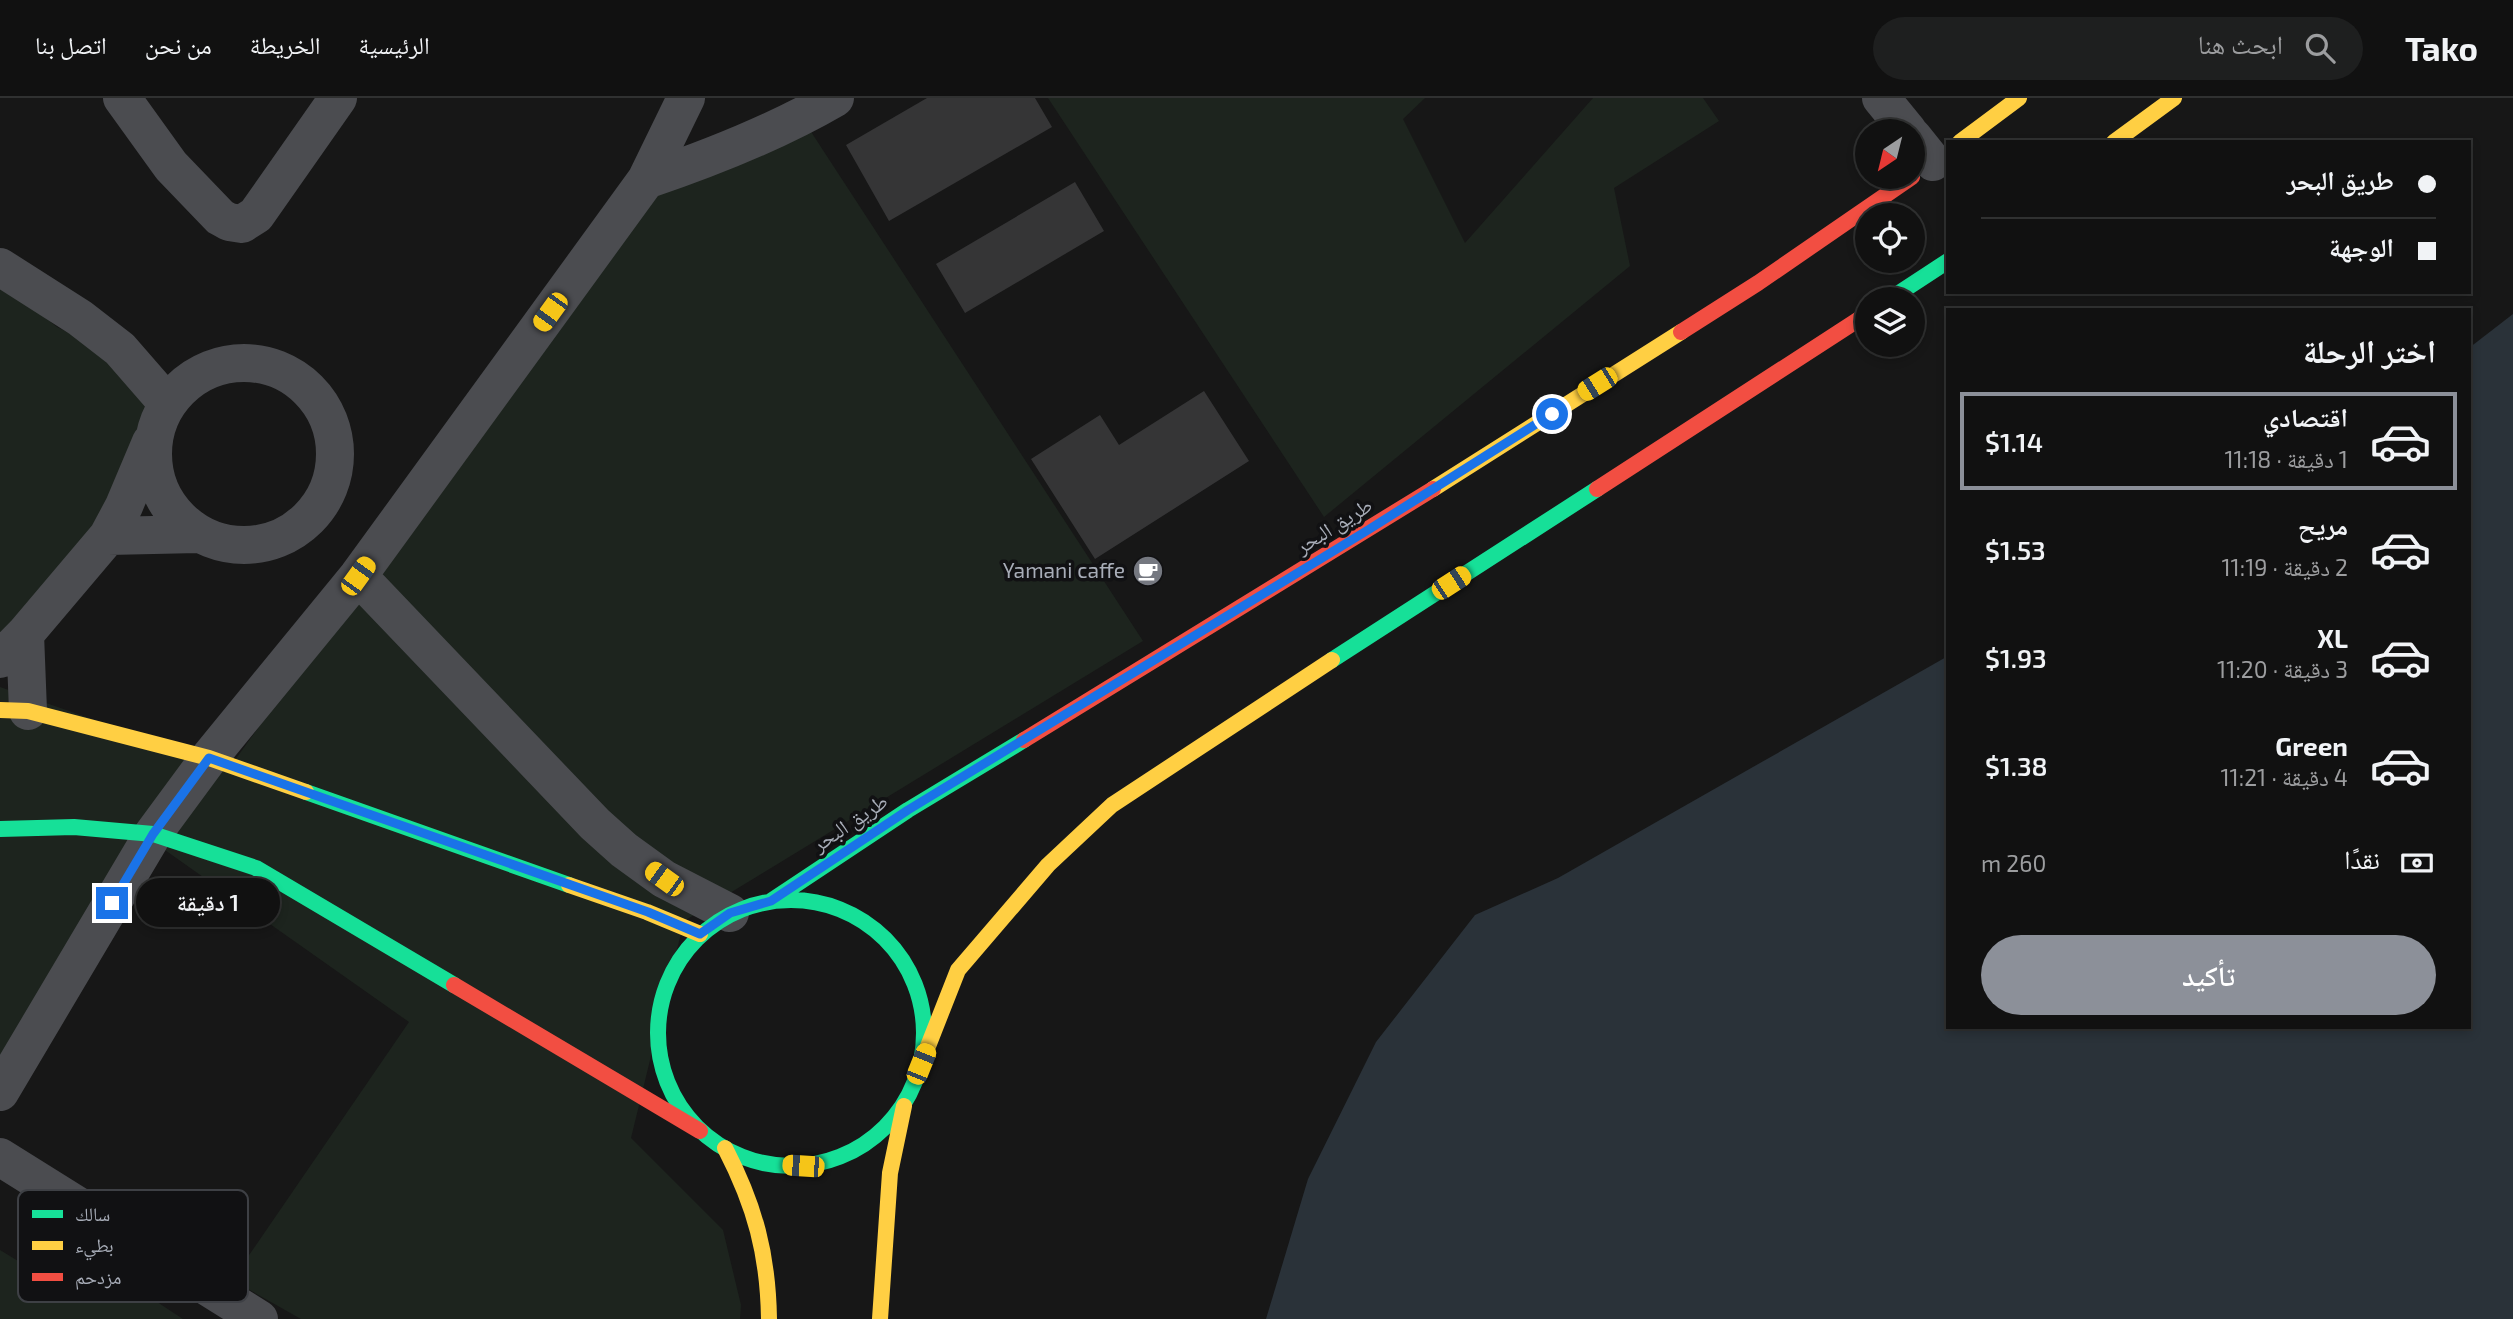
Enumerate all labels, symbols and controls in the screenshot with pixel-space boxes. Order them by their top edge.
search box [1873,17,2363,80]
text: ابحث هنا [2198,28,2283,59]
text: Tako [2405,28,2478,68]
icon: search [2301,29,2339,67]
text: اتصل بنا [35,30,107,59]
text: من نحن [145,30,212,59]
text: الخريطة [250,30,320,59]
text: الرئيسية [358,30,430,59]
north arrow [1855,119,1925,189]
map controls [1855,119,1925,357]
text: طريق البحر [2287,164,2394,195]
button: locate [1855,203,1925,273]
text: الوجهة [2329,231,2394,262]
button: layers [1855,287,1925,357]
car [530,289,571,335]
text: اختر الرحلة [2303,331,2436,369]
car [1574,364,1621,404]
route start [1536,398,1568,430]
text: اقتصادي [2263,401,2348,432]
icon: car [2369,410,2432,473]
text: $1.14 [1985,426,2043,457]
text: 1 دقيقة · 11:18 [2224,445,2348,473]
street label: طريق البحر [1289,491,1377,560]
text: مريح [2298,509,2348,540]
icon: car [2369,518,2432,581]
text: $1.53 [1985,534,2046,565]
car [338,553,379,599]
text: 2 دقيقة · 11:19 [2221,553,2348,581]
cafe icon: Yamani caffe [1131,554,1165,588]
place label: Yamani caffe [1003,557,1125,582]
car [1428,563,1475,603]
text: XL [2317,622,2348,653]
icon: car [2369,626,2432,689]
text: $1.93 [1985,642,2047,673]
text: 3 دقيقة · 11:20 [2217,655,2348,683]
text: Green [2275,730,2348,761]
icon: car [2369,734,2432,797]
text: $1.38 [1985,750,2048,781]
text: 4 دقيقة · 11:21 [2220,763,2348,791]
street label: طريق البحر [806,787,893,858]
text: نقدًا [2344,843,2380,874]
icon: cash [2398,844,2436,882]
text: 260 m [1981,849,2046,877]
car [641,858,688,900]
callout: 1 دقيقة [136,878,280,928]
route end [96,887,128,919]
text: 1 دقيقة [177,888,239,916]
button: تأكيد [1981,935,2436,1015]
car [904,1041,939,1087]
car [782,1154,825,1178]
legend [18,1190,248,1302]
text: سالك [75,1202,110,1225]
text: بطيء [75,1233,114,1261]
text: مزدحم [75,1265,121,1290]

